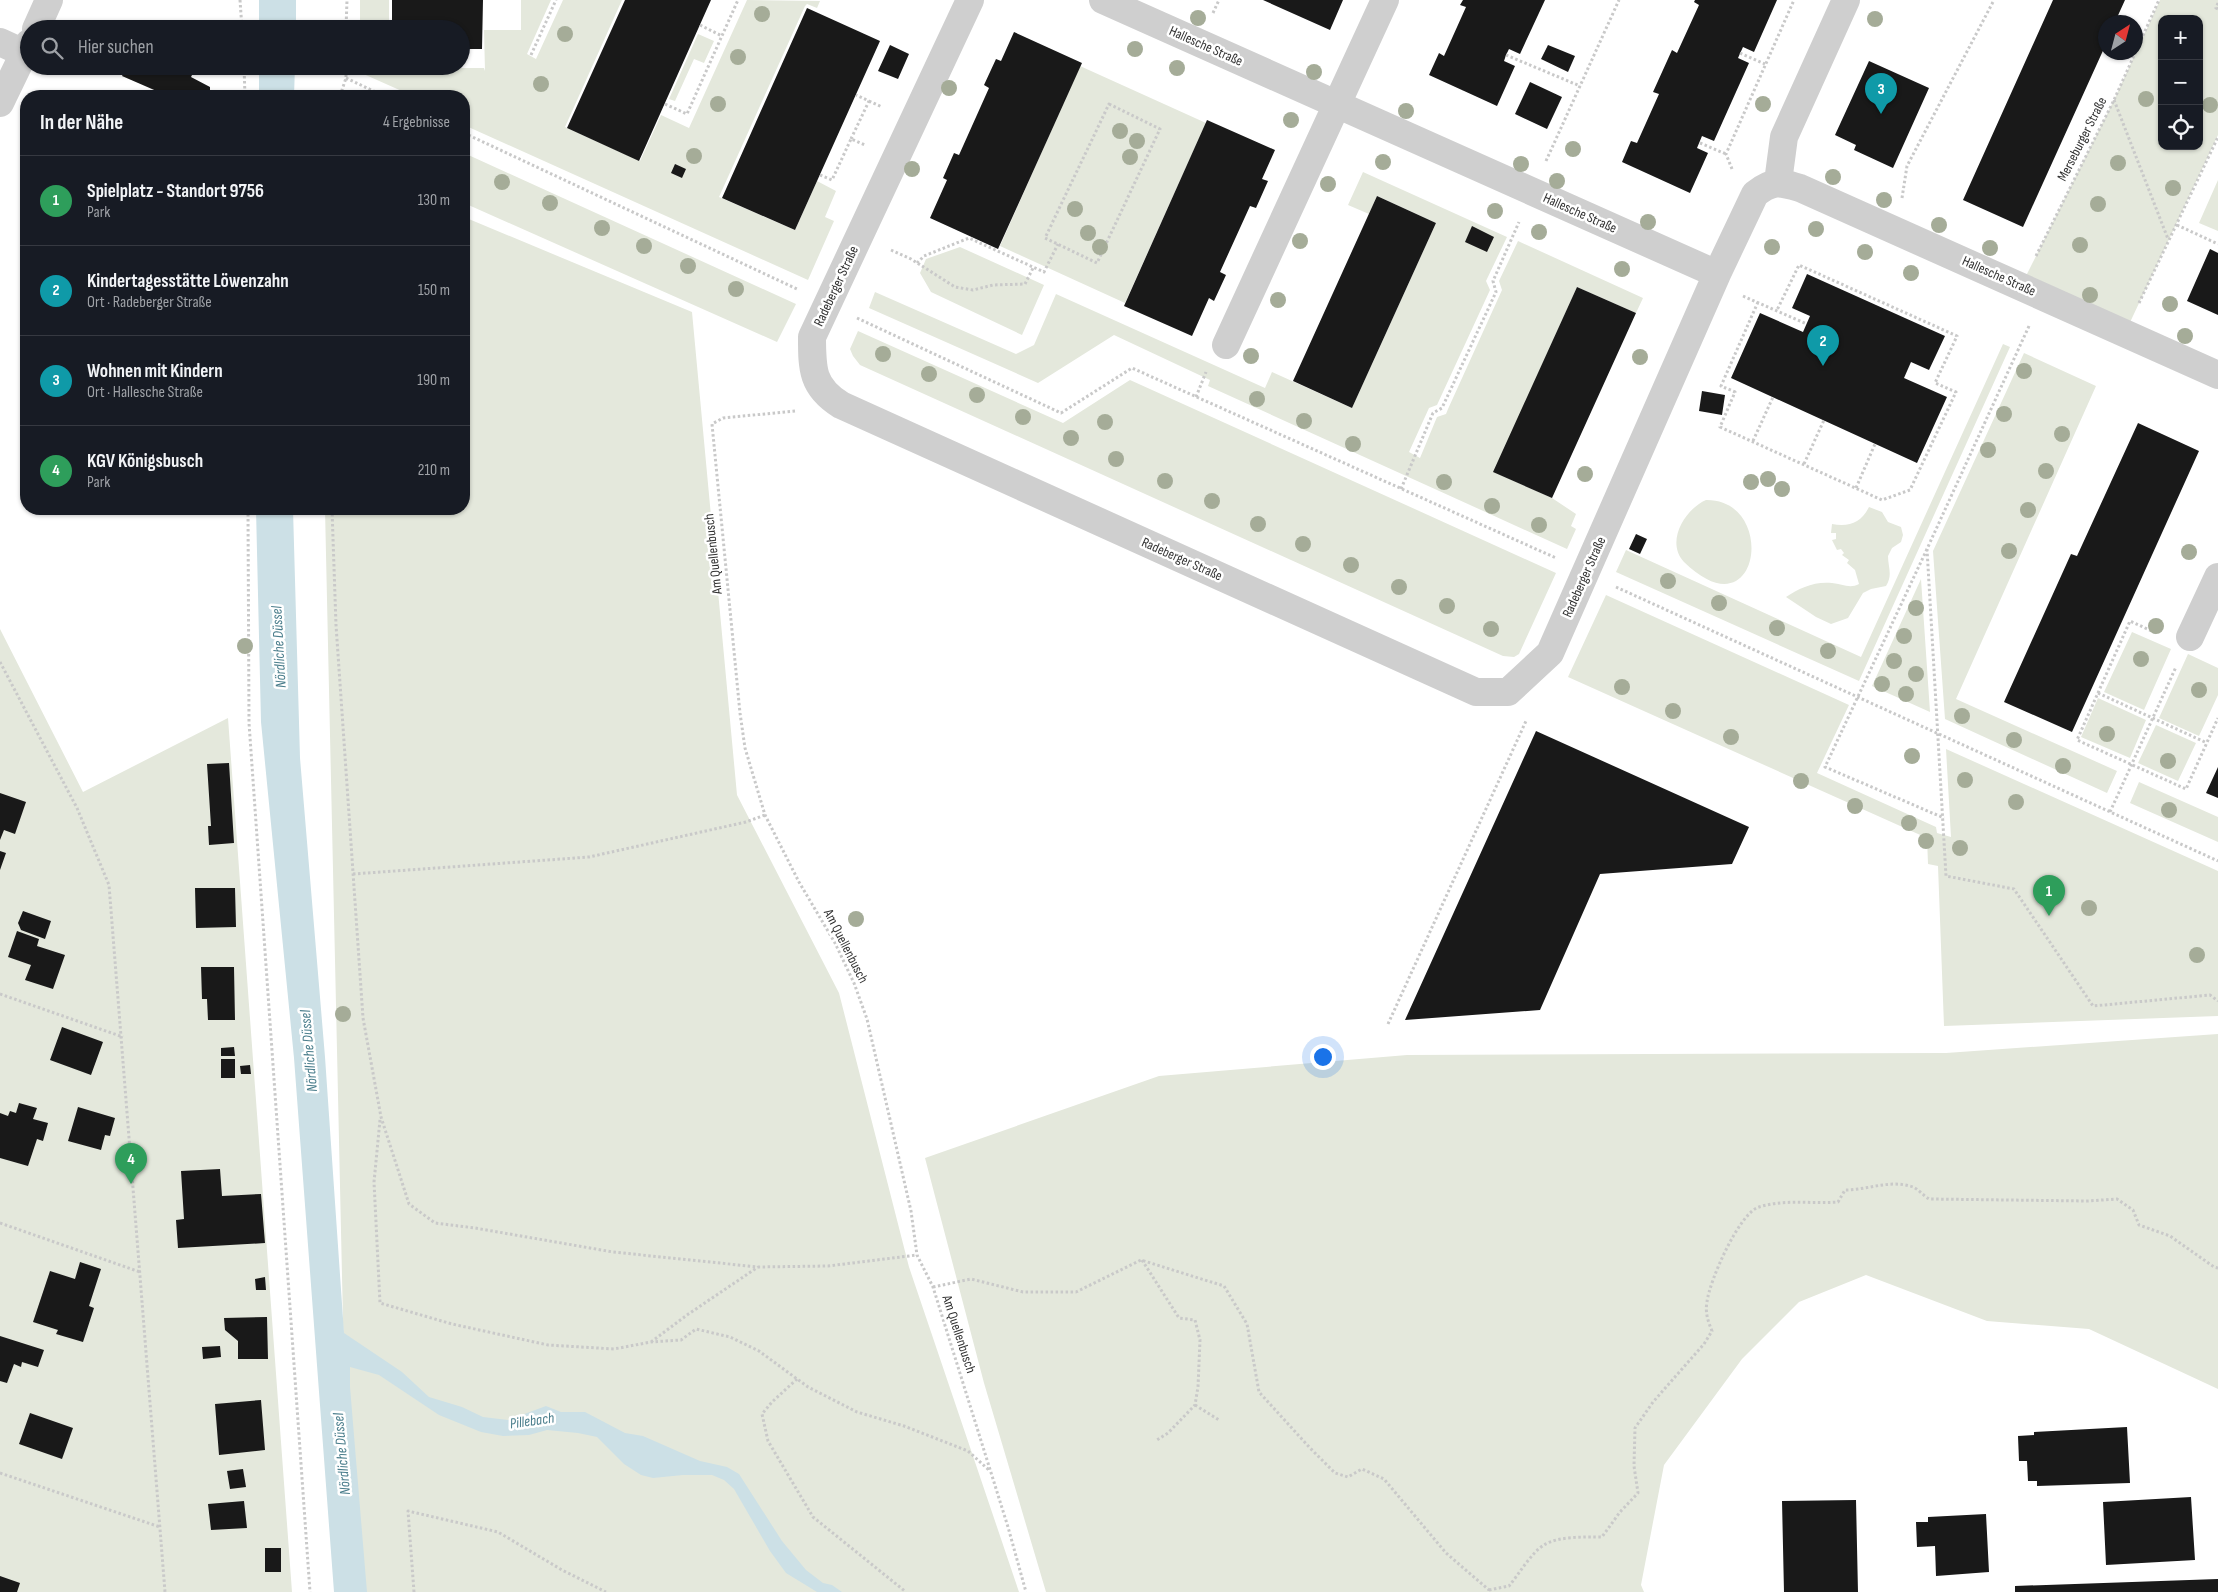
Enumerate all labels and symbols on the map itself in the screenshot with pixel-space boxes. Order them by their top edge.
north arrow [2098,15,2143,60]
street label: Hallesche Straße [1167,22,1245,70]
pin: 3 [1865,73,1897,114]
street label: Merseburger Straße [2054,94,2110,184]
street label: Hallesche Straße [1541,189,1619,237]
street label: Radeberger Straße [810,243,862,329]
street label: Hallesche Straße [1960,252,2038,300]
pin: 2 [1807,325,1839,366]
street label: Am Quellenbusch [700,513,726,596]
street label: Radeberger Straße [1139,534,1225,584]
street label: Radeberger Straße [1559,534,1609,620]
water label: Nördliche Düssel [267,604,291,689]
pin: 1 [2033,875,2065,916]
street label: Am Quellenbusch [820,905,872,986]
water label: Nördliche Düssel [296,1008,322,1093]
your location [1310,1044,1336,1070]
pin: 4 [115,1143,147,1184]
street label: Am Quellenbusch [938,1292,980,1375]
water label: Pillebach [509,1408,555,1434]
water label: Nördliche Düssel [329,1411,355,1496]

